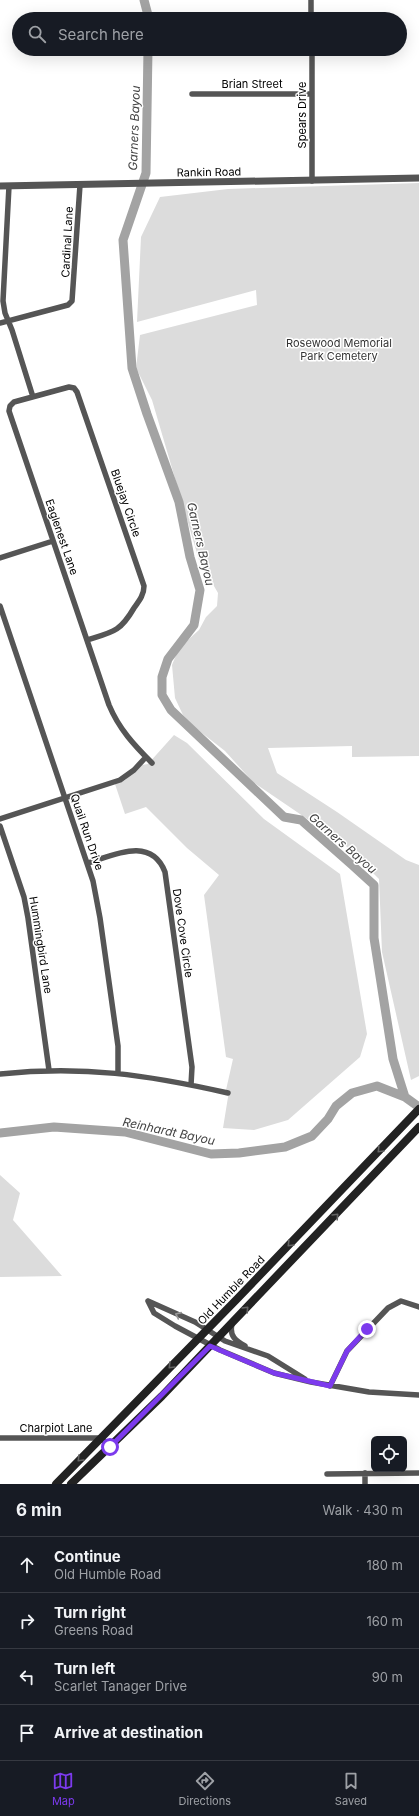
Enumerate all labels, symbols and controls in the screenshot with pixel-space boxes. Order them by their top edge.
search box [12,12,407,56]
icon: search [26,23,48,45]
text: Search here [58,25,144,44]
street label: Brian Street [222,77,283,91]
street label: Spears Drive [295,82,309,148]
water label: Garners Bayou [125,85,143,171]
street label: Rankin Road [177,164,241,180]
street label: Cardinal Lane [58,206,76,278]
park label: Rosewood Memorial Park Cemetery [286,336,392,363]
street label: Bluejay Circle [108,467,144,539]
street label: Eaglenest Lane [42,497,82,577]
water label: Garners Bayou [184,501,218,587]
street label: Quail Run Drive [67,792,107,872]
water label: Garners Bayou [306,809,380,877]
street label: Dove Cove Circle [170,888,196,978]
street label: Hummingbird Lane [26,895,56,995]
water label: Reinhardt Bayou [121,1114,217,1148]
one-way arrow [377,1145,385,1153]
one-way arrow [331,1213,338,1220]
one-way arrow [287,1239,295,1247]
street label: Old Humble Road [194,1253,268,1327]
one-way arrow [241,1306,249,1314]
one-way arrow [175,1312,182,1320]
route end [358,1320,376,1338]
one-way arrow [169,1362,176,1369]
street label: Charpiot Lane [19,1421,93,1435]
map controls [371,1436,407,1472]
button: locate [371,1436,407,1472]
route start [101,1438,119,1456]
one-way arrow [77,1454,85,1462]
text: 6 min [16,1500,62,1520]
text: Walk · 430 m [323,1502,403,1518]
text: Continue [54,1547,121,1566]
icon: ahead [16,1554,38,1576]
text: 180 m [366,1557,403,1573]
text: Old Humble Road [54,1566,161,1582]
text: Turn right [54,1603,126,1622]
icon: right [16,1610,38,1632]
text: 160 m [366,1613,403,1629]
text: Greens Road [54,1622,133,1638]
text: Turn left [54,1659,115,1678]
icon: left [16,1666,38,1688]
text: 90 m [372,1669,403,1685]
text: Scarlet Tanager Drive [54,1678,187,1694]
icon: arrive [16,1722,38,1744]
text: Arrive at destination [54,1723,203,1742]
tab: Map [52,1770,75,1808]
tab: Directions [179,1770,231,1808]
tab: Saved [335,1770,367,1808]

